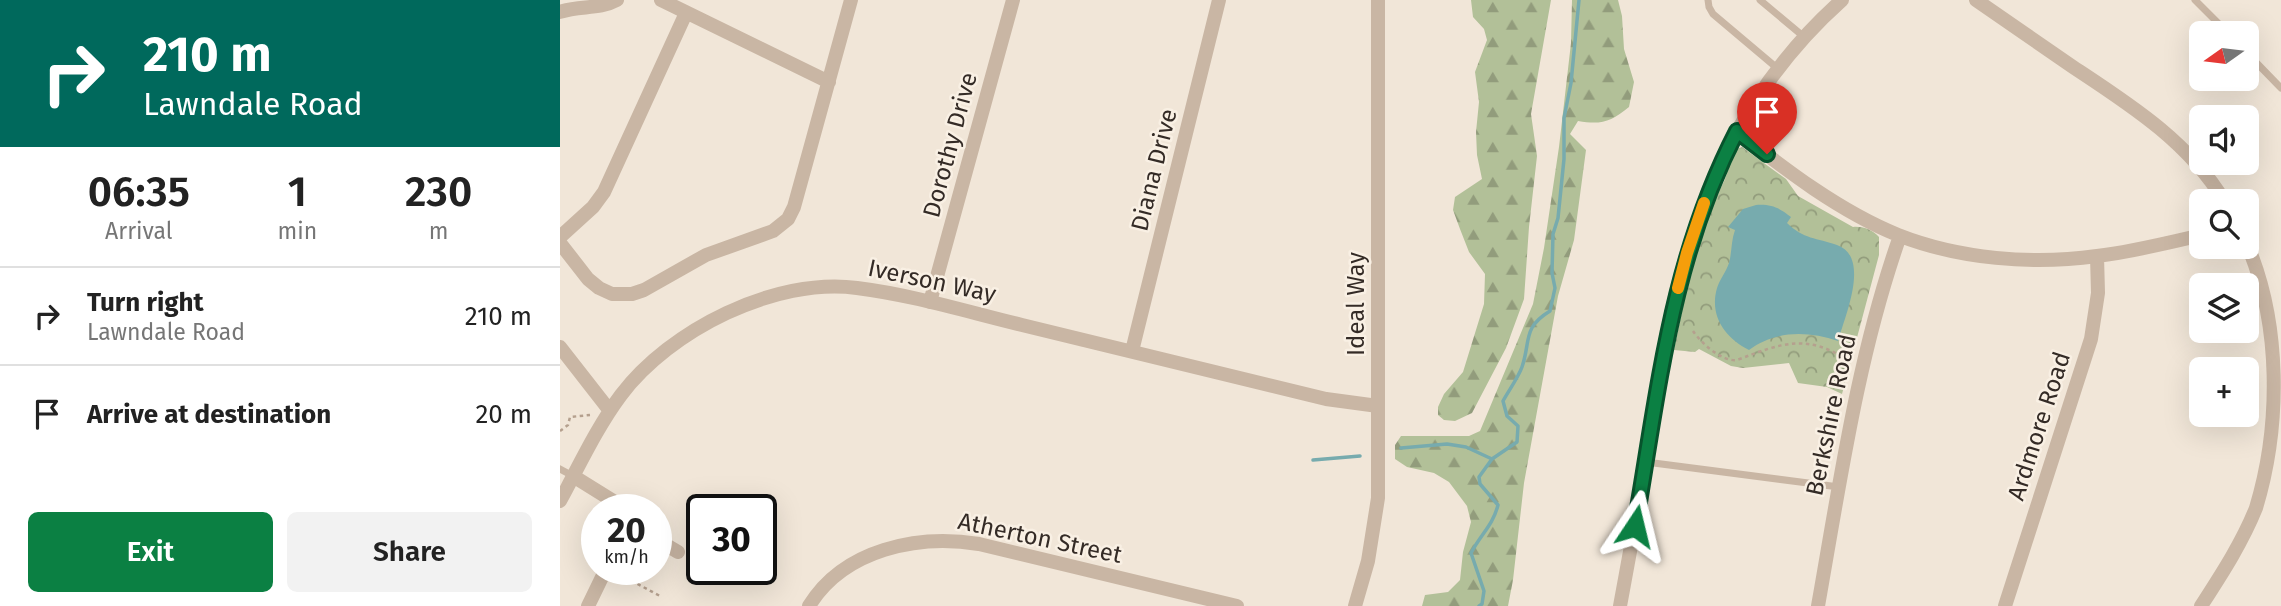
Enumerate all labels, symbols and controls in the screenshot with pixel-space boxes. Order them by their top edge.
north arrow [2189,21,2259,91]
map controls [2189,21,2259,427]
text: 210 m [143,25,272,84]
icon: right [28,28,119,119]
street label: Dorothy Drive [917,69,983,221]
pin [1737,82,1797,154]
text: Lawndale Road [143,85,363,123]
icon: arrive [1748,93,1786,131]
button: sound [2189,105,2259,175]
street label: Diana Drive [1125,106,1183,234]
text: 06:35 [88,167,190,217]
text: 1 [288,167,307,217]
text: 230 [405,167,472,217]
button: search [2189,189,2259,259]
text: Arrival [105,217,172,245]
text: min [278,217,317,245]
text: m [429,217,448,245]
street label: Ideal Way [1342,252,1370,356]
street label: Iverson Way [865,254,999,308]
button: layers [2189,273,2259,343]
text: Turn right [87,287,204,318]
icon: right [28,297,66,335]
text: 210 m [465,301,532,332]
text: Lawndale Road [87,318,245,346]
street label: Berkshire Road [1800,332,1862,498]
street label: Ardmore Road [2002,348,2076,504]
button: + [2189,357,2259,427]
icon: arrive [28,395,66,433]
text: Arrive at destination [87,399,331,430]
text: 20 m [475,399,532,430]
position arrow [1598,489,1672,563]
speed limit sign: 30 [686,494,777,585]
street label: Atherton Street [956,507,1125,569]
text: 20 [607,509,646,551]
button: Exit [28,512,273,592]
button: Share [287,512,532,592]
text: km/h [604,546,649,568]

